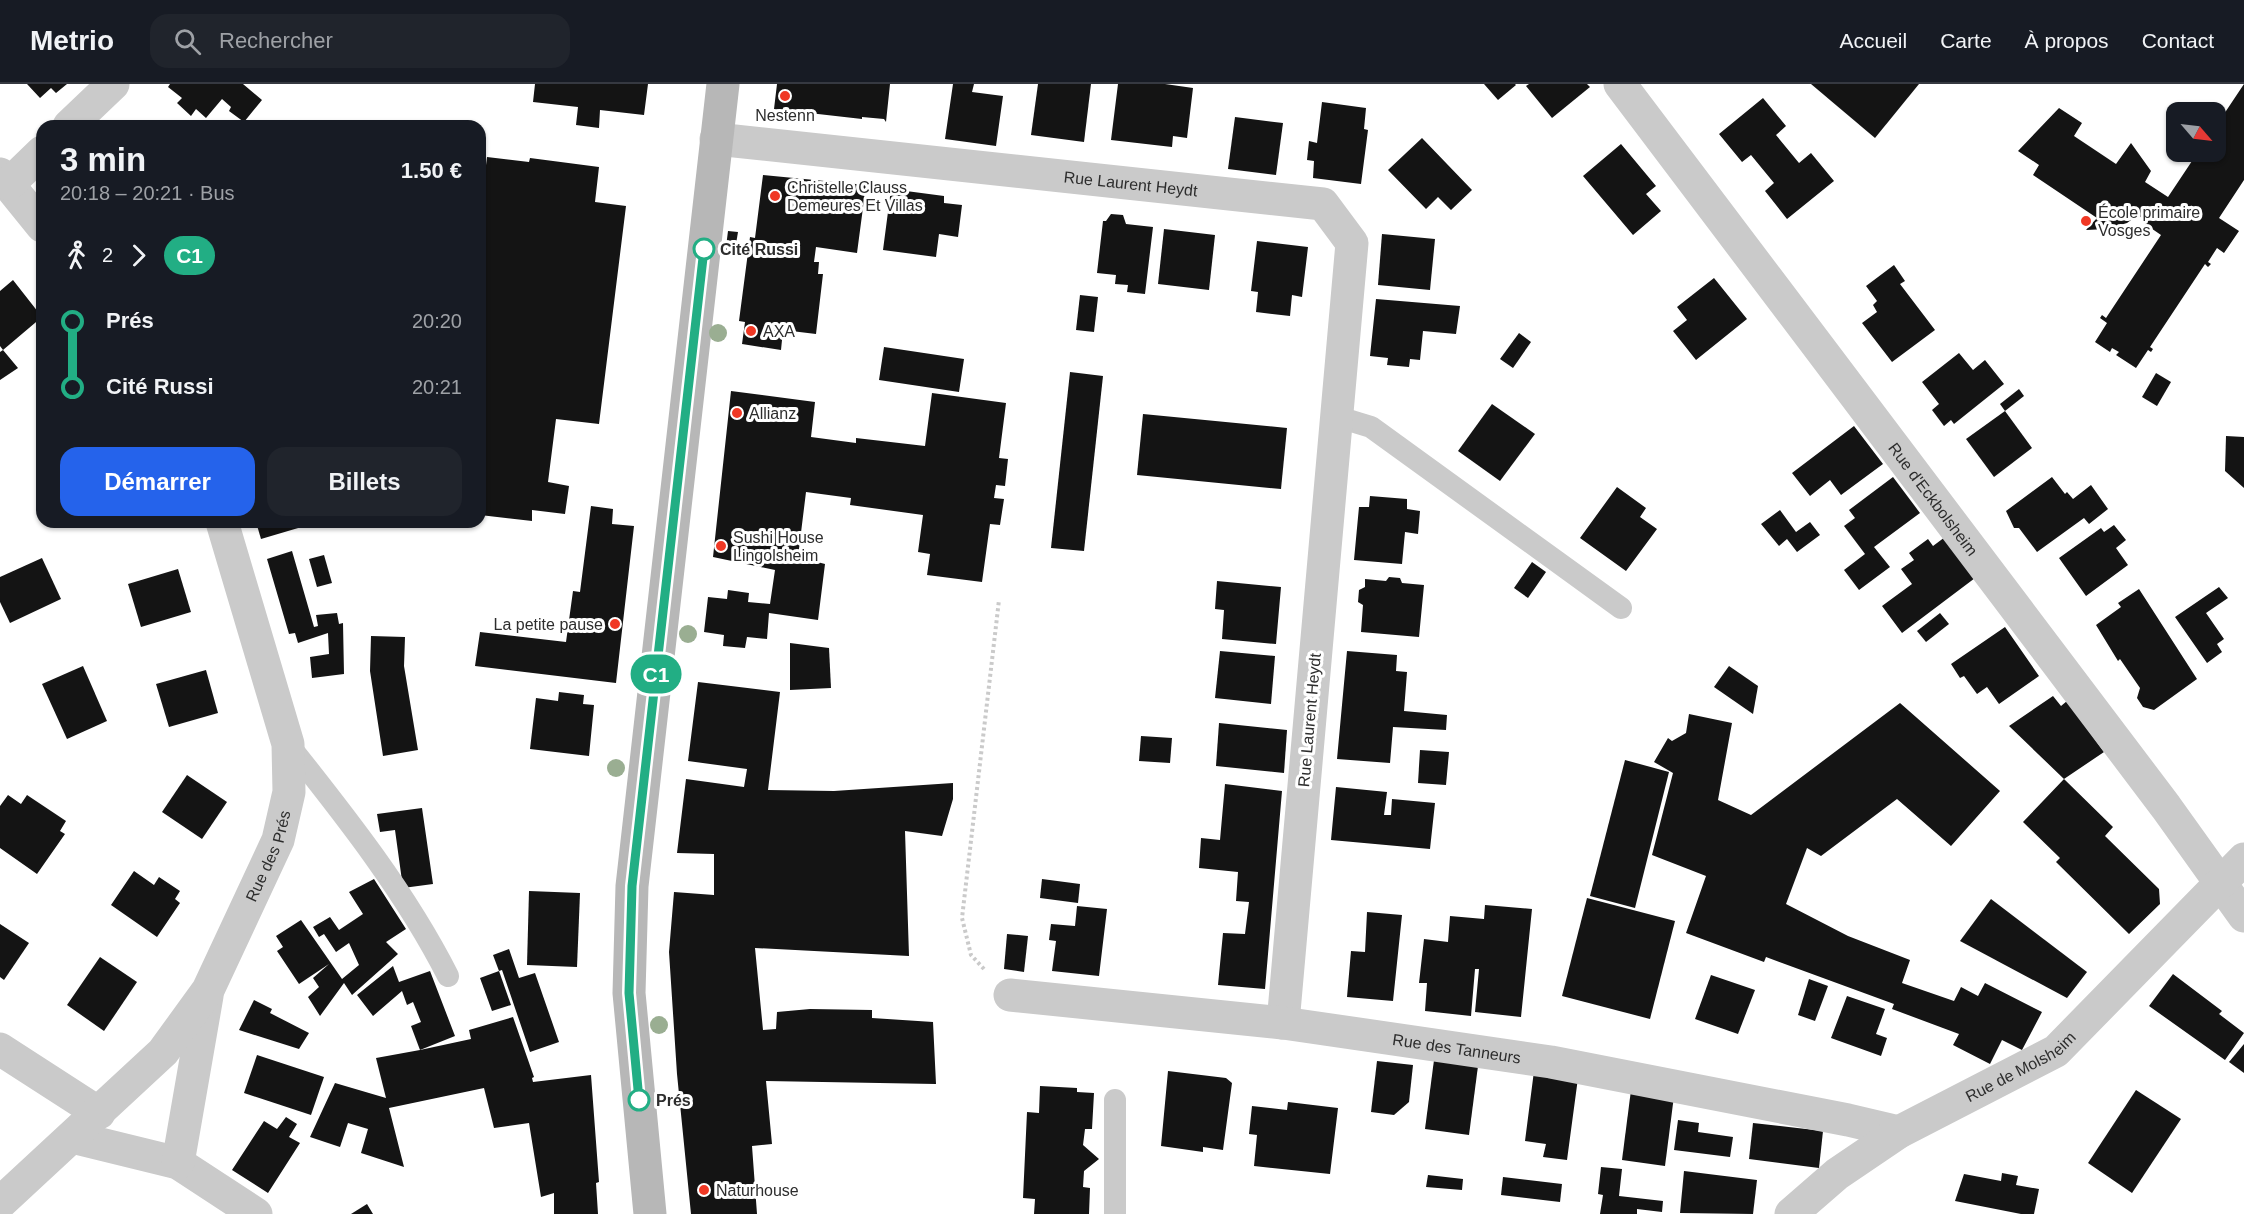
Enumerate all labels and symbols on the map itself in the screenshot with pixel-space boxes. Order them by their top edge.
marker: Nestenn [778,89,792,103]
north arrow [2166,102,2226,162]
place label: Nestenn [755,107,815,124]
street label: Rue Laurent Heydt [1063,168,1199,200]
place label: Christelle Clauss Demeures Et Villas [787,179,923,214]
marker: Christelle Clauss Demeures Et Villas [768,189,782,203]
place label: École primaire Vosges [2098,203,2200,239]
marker: École primaire Vosges [2079,214,2093,228]
marker: Cité Russi [693,238,715,260]
place label: Cité Russi [720,241,798,258]
place label: AXA [763,323,795,340]
marker: AXA [744,324,758,338]
place label: Allianz [749,405,796,422]
marker: Allianz [730,406,744,420]
street label: Rue d'Eckbolsheim [1885,440,1981,559]
place label: Sushi House Lingolsheim [733,529,824,564]
marker: Sushi House Lingolsheim [714,539,728,553]
place label: La petite pause [494,616,603,633]
marker: La petite pause [608,617,622,631]
street label: Rue Laurent Heydt [1295,652,1324,788]
line badge: C1 [629,654,683,694]
street label: Rue des Prés [242,809,294,904]
street label: Rue de Molsheim [1963,1028,2079,1105]
street label: Rue des Tanneurs [1391,1031,1522,1067]
marker: Prés [628,1089,650,1111]
place label: Prés [656,1092,691,1109]
place label: Naturhouse [716,1182,799,1199]
marker: Naturhouse [697,1183,711,1197]

